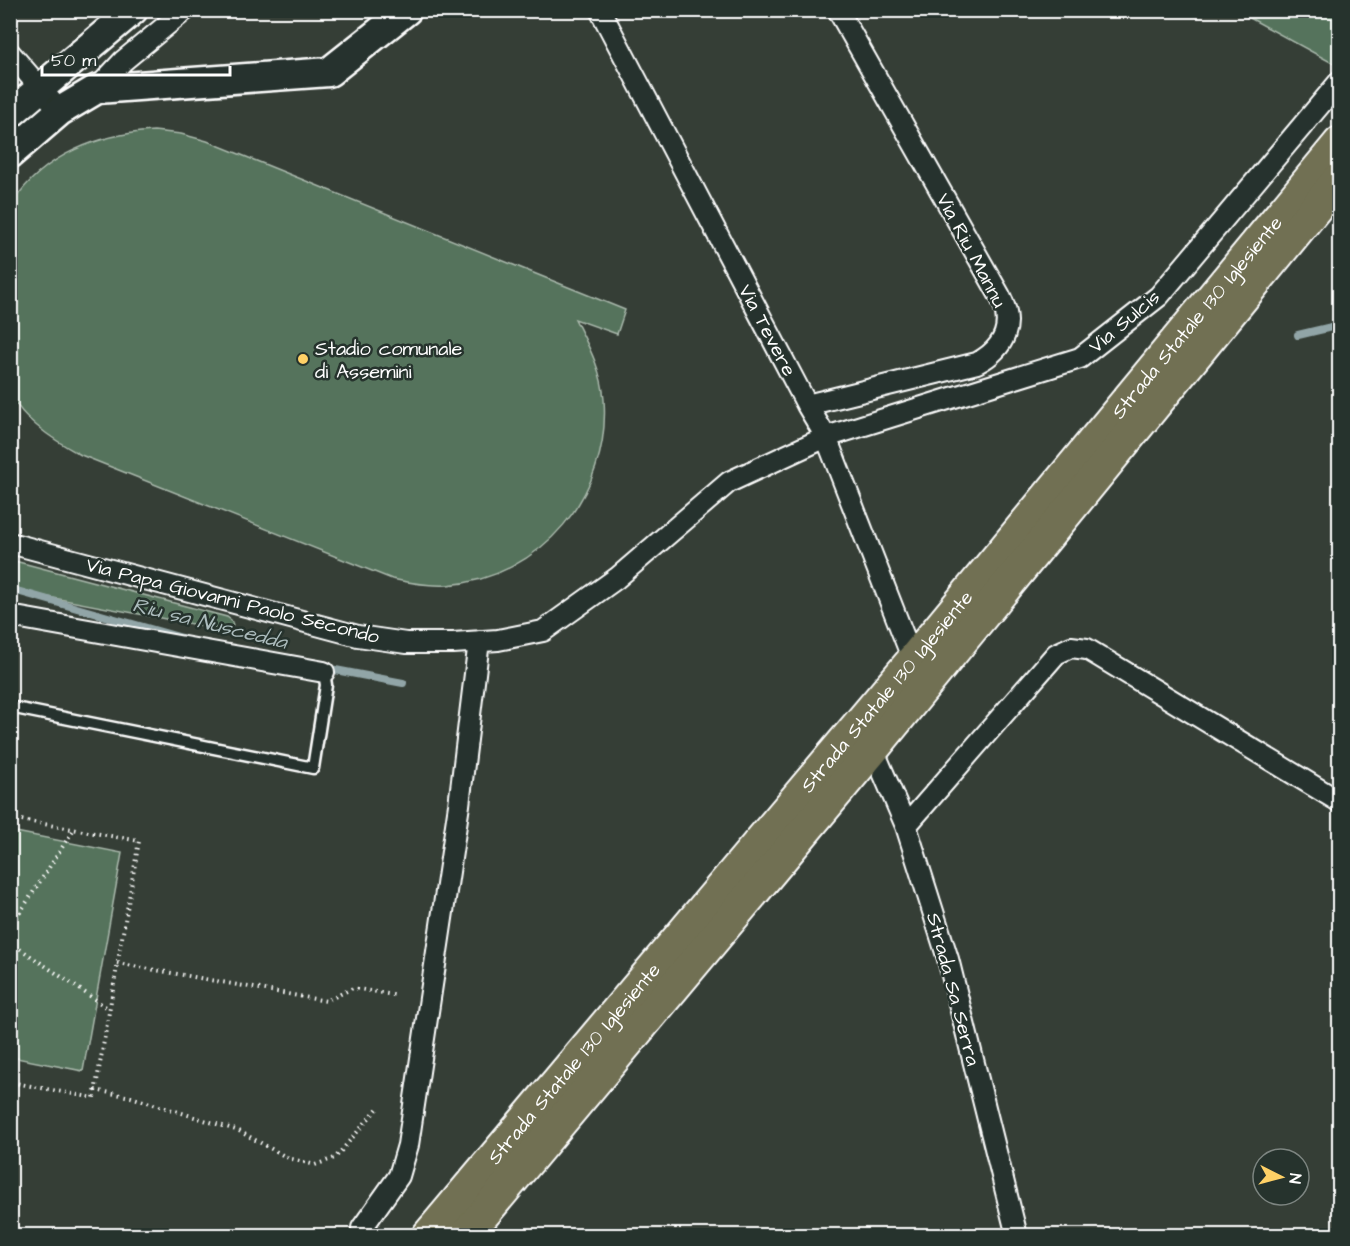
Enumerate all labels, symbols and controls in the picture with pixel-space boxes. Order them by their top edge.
scale bar [42,39,230,77]
text: 50 m [51,48,96,73]
street label: Via Riu Mannu [929,188,1013,313]
street label: Strada Statale 130 Iglesiente [1105,210,1289,425]
street label: Via Tevere [731,280,803,381]
street label: Via Sulcis [1083,284,1166,360]
place label: Stadio comunale di Assemini [315,335,463,386]
marker: Stadio comunale di Assemini [296,352,310,366]
street label: Via Papa Giovanni Paolo Secondo [83,551,382,651]
street label: Strada Statale 130 Iglesiente [794,585,980,799]
water label: Riu sa Nuscedda [130,590,291,657]
street label: Strada Sa Serra [919,910,987,1069]
street label: Strada Statale 130 Iglesiente [481,957,667,1171]
north arrow [1251,1147,1311,1207]
text: N [1283,1172,1306,1185]

